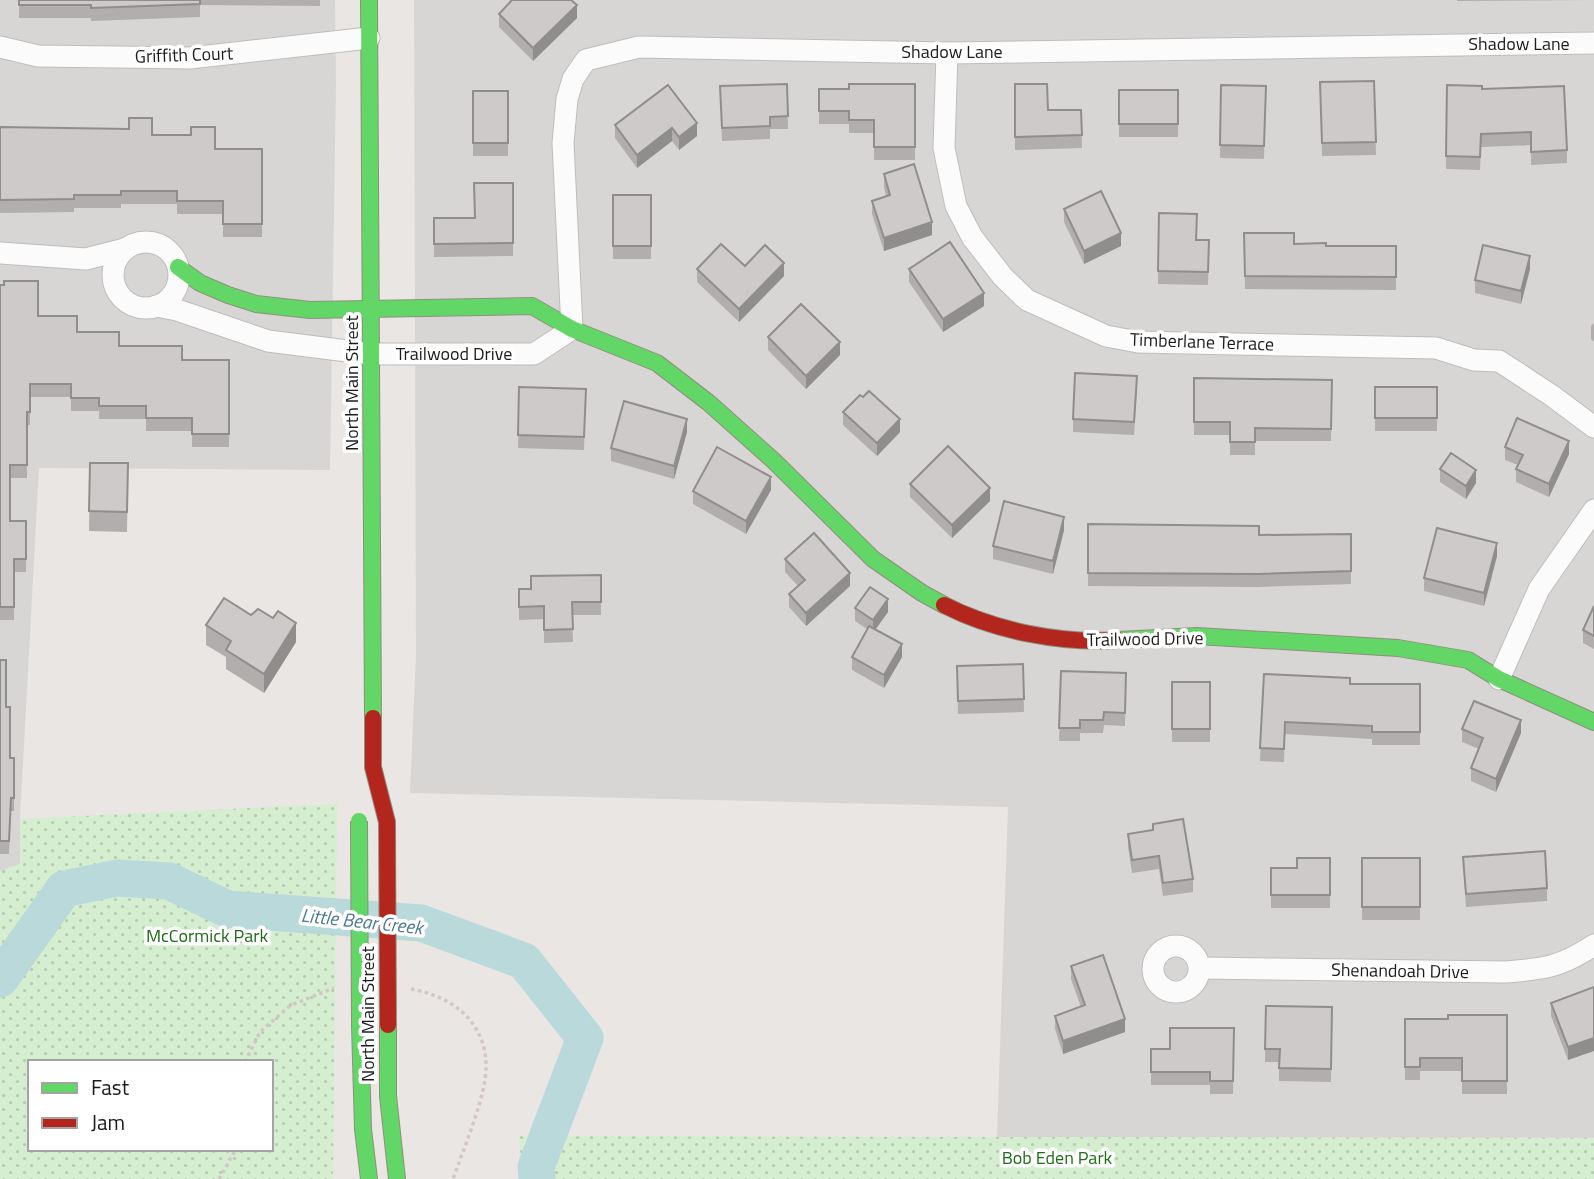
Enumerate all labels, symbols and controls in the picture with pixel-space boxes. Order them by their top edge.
street label: Shadow Lane [1468,30,1570,57]
street label: Shadow Lane [901,38,1003,65]
street label: Griffith Court [134,39,234,70]
street label: North Main Street [338,314,365,451]
street label: Timberlane Terrace [1129,325,1275,358]
street label: Trailwood Drive [396,340,512,367]
street label: Trailwood Drive [1086,624,1204,653]
water label: Little Bear Creek [300,900,427,942]
park label: McCormick Park [146,922,268,949]
street label: North Main Street [354,945,381,1082]
street label: Shenandoah Drive [1331,956,1469,985]
legend [28,1060,273,1151]
text: Fast [91,1071,130,1103]
text: Jam [91,1106,125,1138]
park label: Bob Eden Park [1002,1144,1113,1171]

